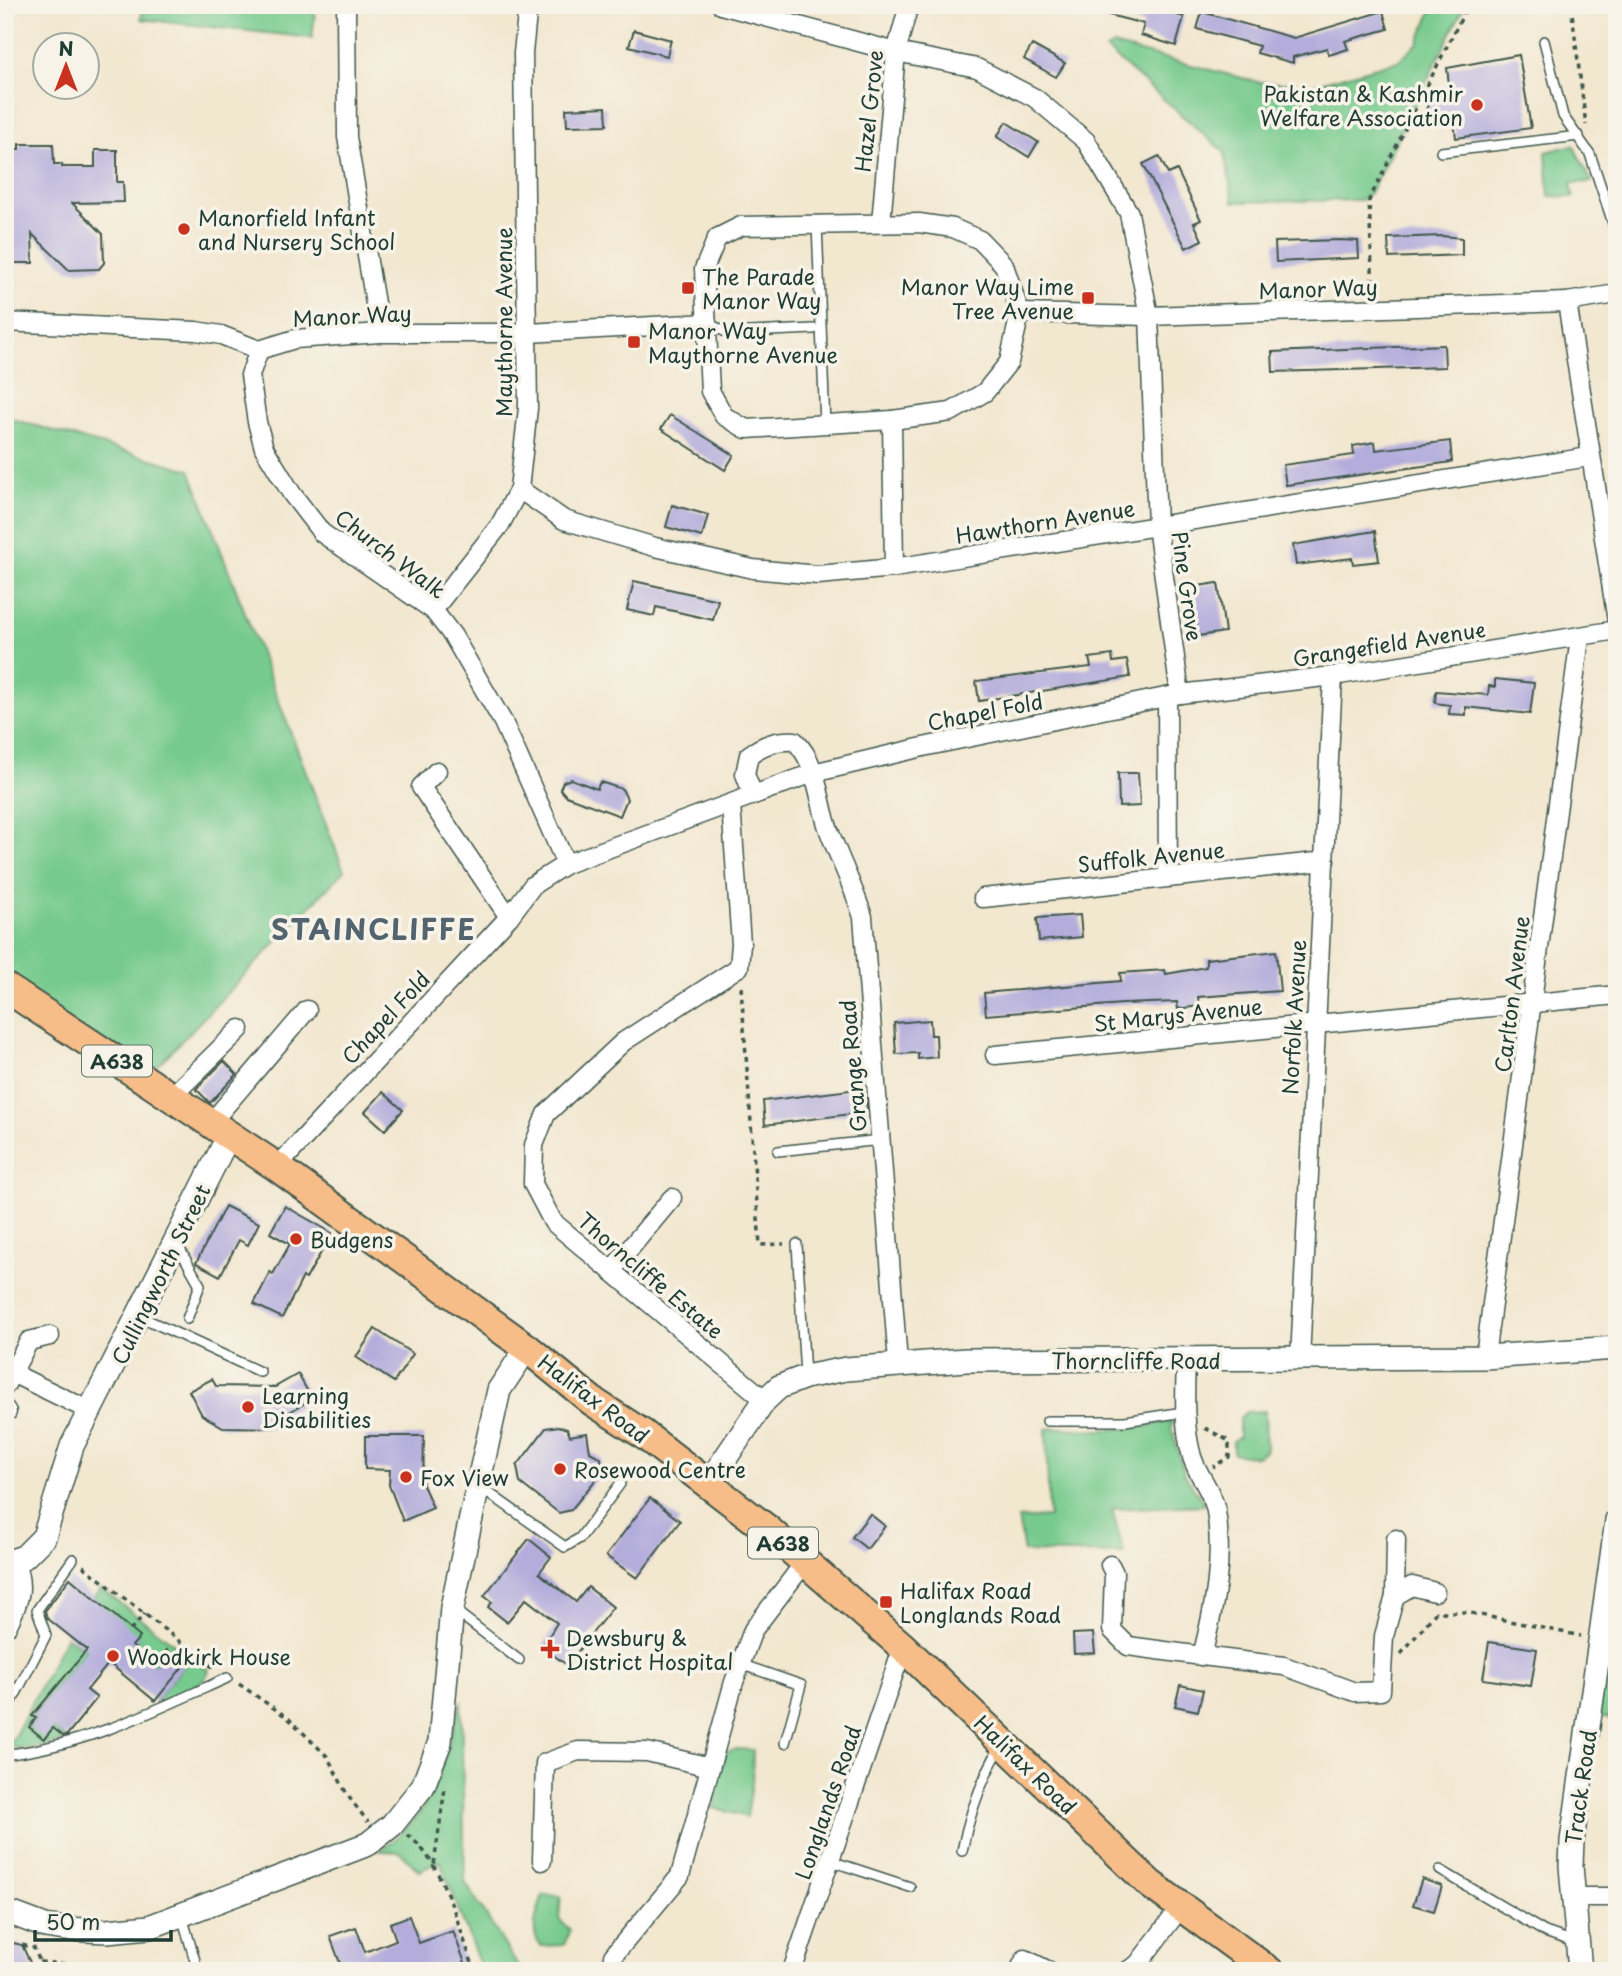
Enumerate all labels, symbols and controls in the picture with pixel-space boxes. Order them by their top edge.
north arrow [32,32,102,102]
text: N [58,34,74,62]
street label: Hazel Grove [846,48,890,174]
place label: Pakistan & Kashmir Welfare Association [1260,77,1464,133]
marker: Pakistan & Kashmir Welfare Association [1469,97,1485,113]
place label: Manorfield Infant and Nursery School [198,201,395,257]
marker: Manorfield Infant and Nursery School [176,221,192,237]
street label: Maythorne Avenue [487,227,519,417]
place label: The Parade Manor Way [702,260,821,316]
place label: Manor Way Lime Tree Avenue [901,270,1074,326]
street label: Manor Way [1258,270,1378,306]
marker: The Parade Manor Way [680,280,696,296]
marker: Manor Way Lime Tree Avenue [1080,290,1096,306]
street label: Manor Way [292,296,412,334]
place label: Manor Way Maythorne Avenue [648,314,838,370]
marker: Manor Way Maythorne Avenue [626,334,642,350]
street label: Hawthorn Avenue [953,491,1137,551]
street label: Church Walk [329,501,453,606]
street label: Pine Grove [1164,529,1212,643]
street label: Grangefield Avenue [1290,612,1488,674]
street label: Chapel Fold [924,684,1046,738]
street label: Suffolk Avenue [1076,832,1226,880]
district label: STAINCLIFFE [271,907,477,950]
street label: Carlton Avenue [1486,914,1536,1074]
street label: Norfolk Avenue [1273,939,1313,1095]
street label: Chapel Fold [333,963,437,1071]
street label: St Marys Avenue [1092,989,1264,1039]
street label: Grange Road [830,999,874,1133]
road number: A638 [82,1046,152,1077]
street label: Cullingworth Street [102,1178,218,1370]
street label: Thorncliffe Estate [571,1204,731,1346]
place label: Budgens [310,1223,393,1255]
marker: Budgens [288,1231,304,1247]
street label: Thorncliffe Road [1051,1344,1221,1376]
street label: Halifax Road [532,1346,656,1450]
place label: Learning Disabilities [262,1379,371,1435]
marker: Learning Disabilities [240,1399,256,1415]
place label: Rosewood Centre [574,1453,746,1485]
place label: Fox View [420,1461,509,1493]
marker: Rosewood Centre [552,1461,568,1477]
marker: Fox View [398,1469,414,1485]
road number: A638 [748,1527,818,1558]
place label: Halifax Road Longlands Road [900,1574,1061,1630]
marker: Halifax Road Longlands Road [878,1594,894,1610]
place label: Dewsbury & District Hospital [566,1621,733,1677]
marker: Dewsbury & District Hospital [540,1639,560,1659]
place label: Woodkirk House [127,1640,291,1672]
marker: Woodkirk House [105,1648,121,1664]
street label: Halifax Road [968,1707,1084,1821]
street label: Longlands Road [786,1721,868,1883]
street label: Track Road [1556,1728,1604,1846]
scale bar [35,1899,172,1943]
text: 50 m [46,1905,100,1937]

